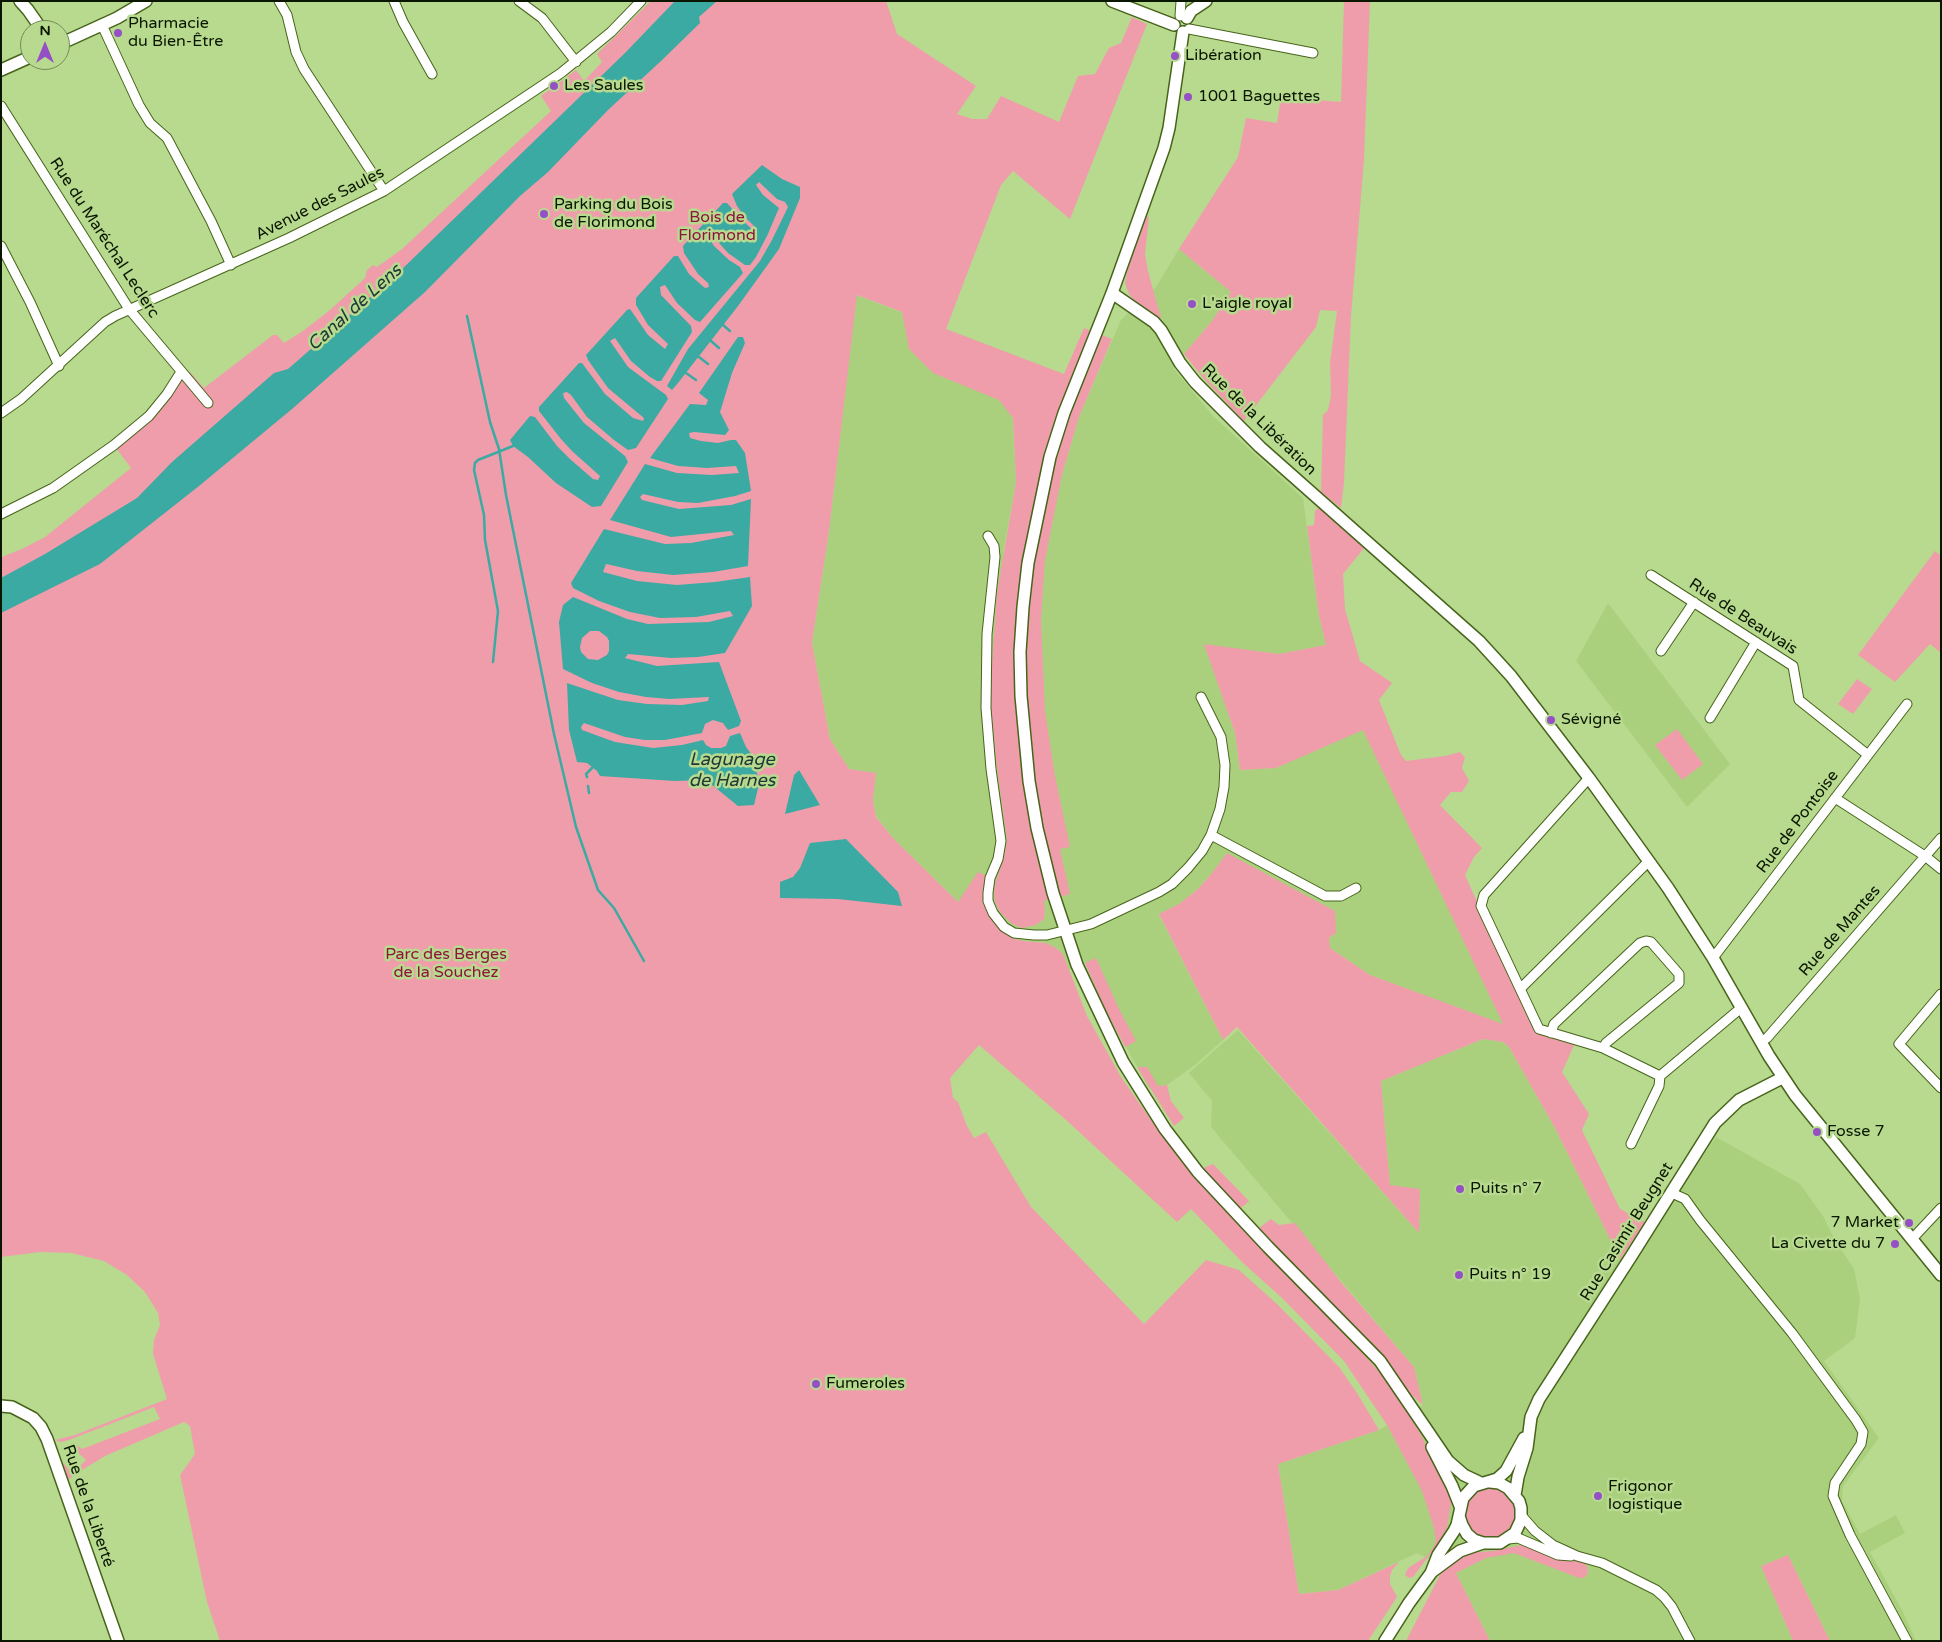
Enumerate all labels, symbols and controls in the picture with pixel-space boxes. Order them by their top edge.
place label: Pharmacie du Bien-Être [128,14,223,52]
north arrow [20,20,70,70]
text: N [39,22,51,39]
marker: Pharmacie du Bien-Être [112,27,124,39]
place label: Libération [1185,46,1262,66]
marker: Libération [1169,50,1181,62]
place label: Les Saules [564,76,643,96]
marker: Les Saules [548,80,560,92]
place label: 1001 Baguettes [1198,87,1320,107]
marker: 1001 Baguettes [1182,91,1194,103]
street label: Rue du Maréchal Leclerc [45,154,163,322]
street label: Avenue des Saules [253,163,387,245]
place label: Parking du Bois de Florimond [554,195,673,233]
marker: Parking du Bois de Florimond [538,208,550,220]
park label: Bois de Florimond [678,208,756,246]
water label: Canal de Lens [303,260,407,356]
place label: L'aigle royal [1202,294,1292,314]
marker: L'aigle royal [1186,298,1198,310]
street label: Rue de la Libération [1198,360,1320,480]
street label: Rue de Beauvais [1685,575,1801,659]
place label: Sévigné [1561,710,1621,730]
marker: Sévigné [1545,714,1557,726]
water label: Lagunage de Harnes [689,749,775,792]
street label: Rue de Pontoise [1753,767,1843,877]
street label: Rue de Mantes [1795,882,1885,980]
park label: Parc des Berges de la Souchez [385,945,507,983]
place label: Fosse 7 [1827,1122,1884,1142]
marker: Fosse 7 [1811,1126,1823,1138]
street label: Rue Casimir Beugnet [1576,1159,1678,1305]
place label: Puits n° 7 [1470,1179,1542,1199]
marker: Puits n° 7 [1454,1183,1466,1195]
place label: 7 Market [1830,1213,1899,1233]
marker: 7 Market [1903,1217,1915,1229]
place label: La Civette du 7 [1771,1234,1885,1254]
marker: La Civette du 7 [1889,1238,1901,1250]
place label: Puits n° 19 [1469,1265,1551,1285]
marker: Puits n° 19 [1453,1269,1465,1281]
place label: Fumeroles [826,1374,905,1394]
marker: Fumeroles [810,1378,822,1390]
street label: Rue de la Liberté [58,1442,118,1570]
place label: Frigonor logistique [1608,1477,1682,1515]
marker: Frigonor logistique [1592,1490,1604,1502]

